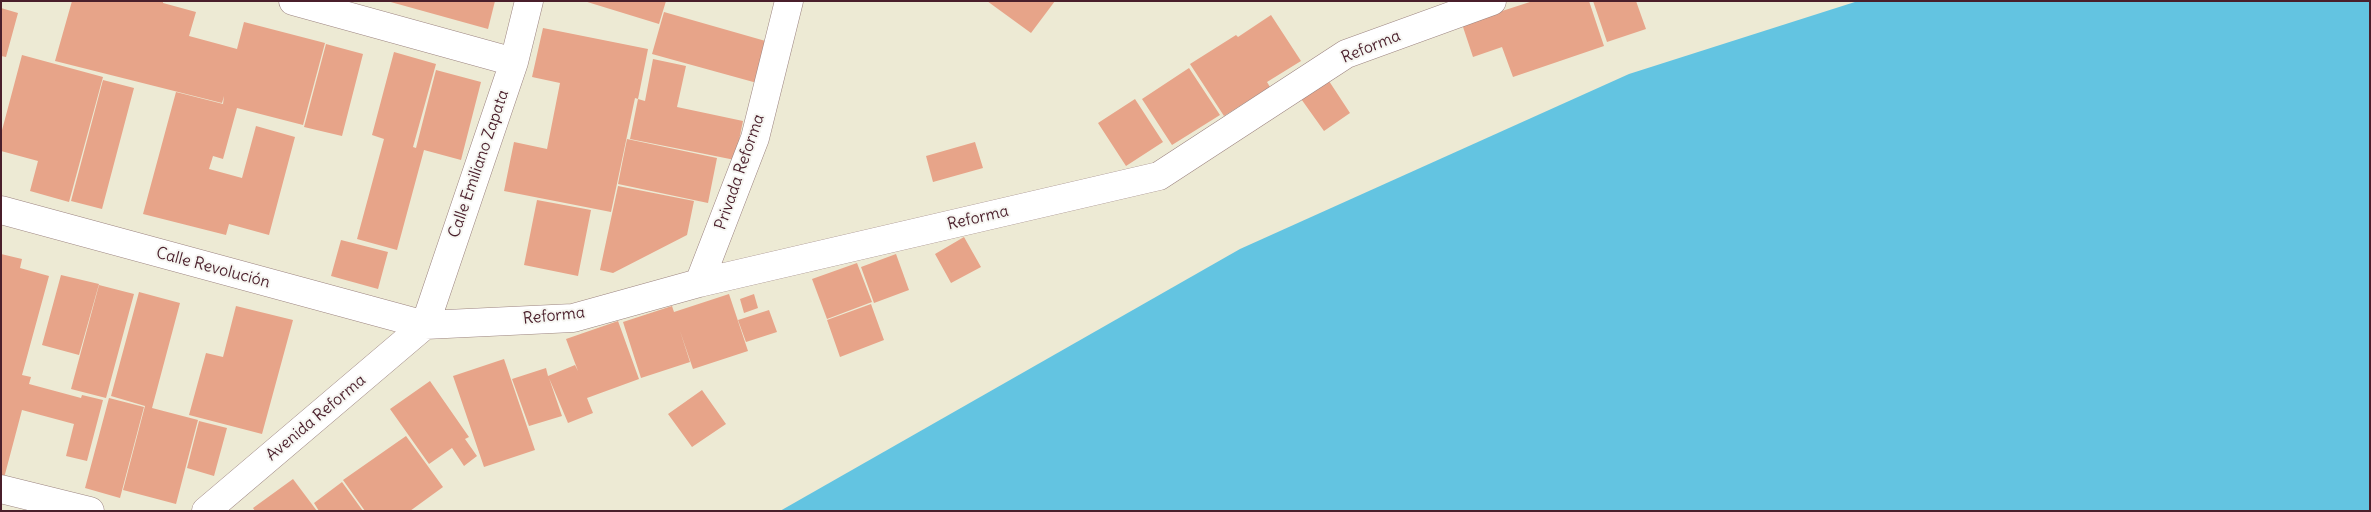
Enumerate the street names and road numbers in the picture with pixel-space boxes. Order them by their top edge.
street label: Reforma [1339,26,1403,68]
street label: Calle Emiliano Zapata [445,88,513,240]
street label: Privada Reforma [711,112,769,232]
street label: Reforma [946,202,1010,234]
street label: Calle Revolución [154,244,272,292]
street label: Reforma [522,303,586,329]
street label: Avenida Reforma [262,371,370,465]

